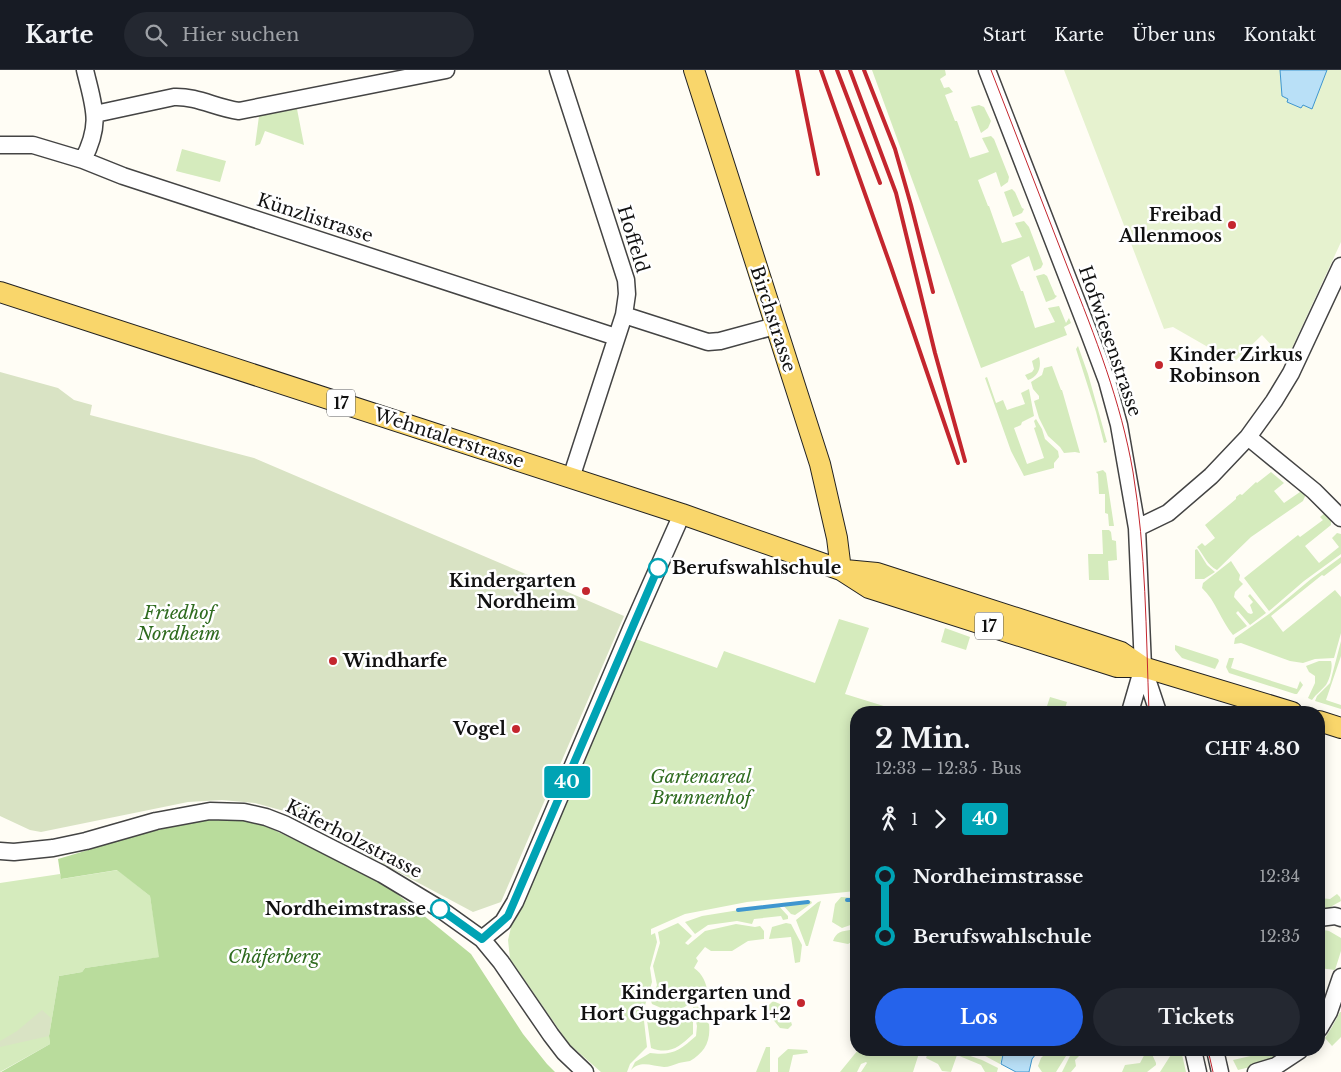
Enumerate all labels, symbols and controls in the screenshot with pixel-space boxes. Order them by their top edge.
search box [124,12,474,57]
text: Karte [25,20,94,49]
icon: search [142,21,170,49]
text: Hier suchen [182,23,299,46]
text: Start [983,24,1026,46]
text: Karte [1054,24,1104,46]
text: Über uns [1132,24,1216,46]
text: Kontakt [1244,24,1316,46]
street label: Künzlistrasse [254,189,376,247]
street label: Hoffeld [612,203,654,275]
place label: Freibad Allenmoos [1118,204,1222,247]
marker: Freibad Allenmoos [1226,219,1238,231]
street label: Birchstrasse [745,263,801,375]
street label: Hofwiesenstrasse [1074,263,1146,419]
place label: Kinder Zirkus Robinson [1169,344,1303,387]
marker: Kinder Zirkus Robinson [1153,359,1165,371]
road number: 17 [327,389,355,416]
street label: Wehntalerstrasse [370,403,527,473]
place label: Berufswahlschule [672,557,841,579]
marker: Berufswahlschule [648,558,668,578]
place label: Kindergarten Nordheim [449,570,576,613]
marker: Kindergarten Nordheim [580,585,592,597]
park label: Friedhof Nordheim [137,602,221,645]
road number: 17 [975,612,1003,640]
place label: Windharfe [342,650,447,672]
marker: Windharfe [327,655,339,667]
place label: Vogel [452,718,507,740]
text: 2 Min. [875,721,970,756]
marker: Vogel [510,723,522,735]
text: CHF 4.80 [1205,737,1300,760]
text: 12:33 – 12:35 · Bus [875,758,1021,778]
line badge: 40 [544,766,590,798]
park label: Gartenareal Brunnenhof [650,766,755,809]
text: 40 [554,771,580,793]
street label: Käferholzstrasse [282,795,426,883]
icon: walk [875,805,903,833]
icon: forward [926,805,954,833]
text: 40 [972,808,998,830]
text: 1 [911,809,918,829]
text: Nordheimstrasse [913,865,1083,888]
text: 12:34 [1259,866,1300,886]
place label: Nordheimstrasse [265,898,426,920]
marker: Nordheimstrasse [430,899,450,919]
text: Berufswahlschule [913,925,1092,948]
text: 12:35 [1260,926,1300,946]
park label: Chäferberg [228,946,321,968]
place label: Kindergarten und Hort Guggachpark 1+2 [580,982,792,1025]
button: Los [875,988,1083,1046]
button: Tickets [1093,988,1300,1046]
marker: Kindergarten und Hort Guggachpark 1+2 [795,997,807,1009]

